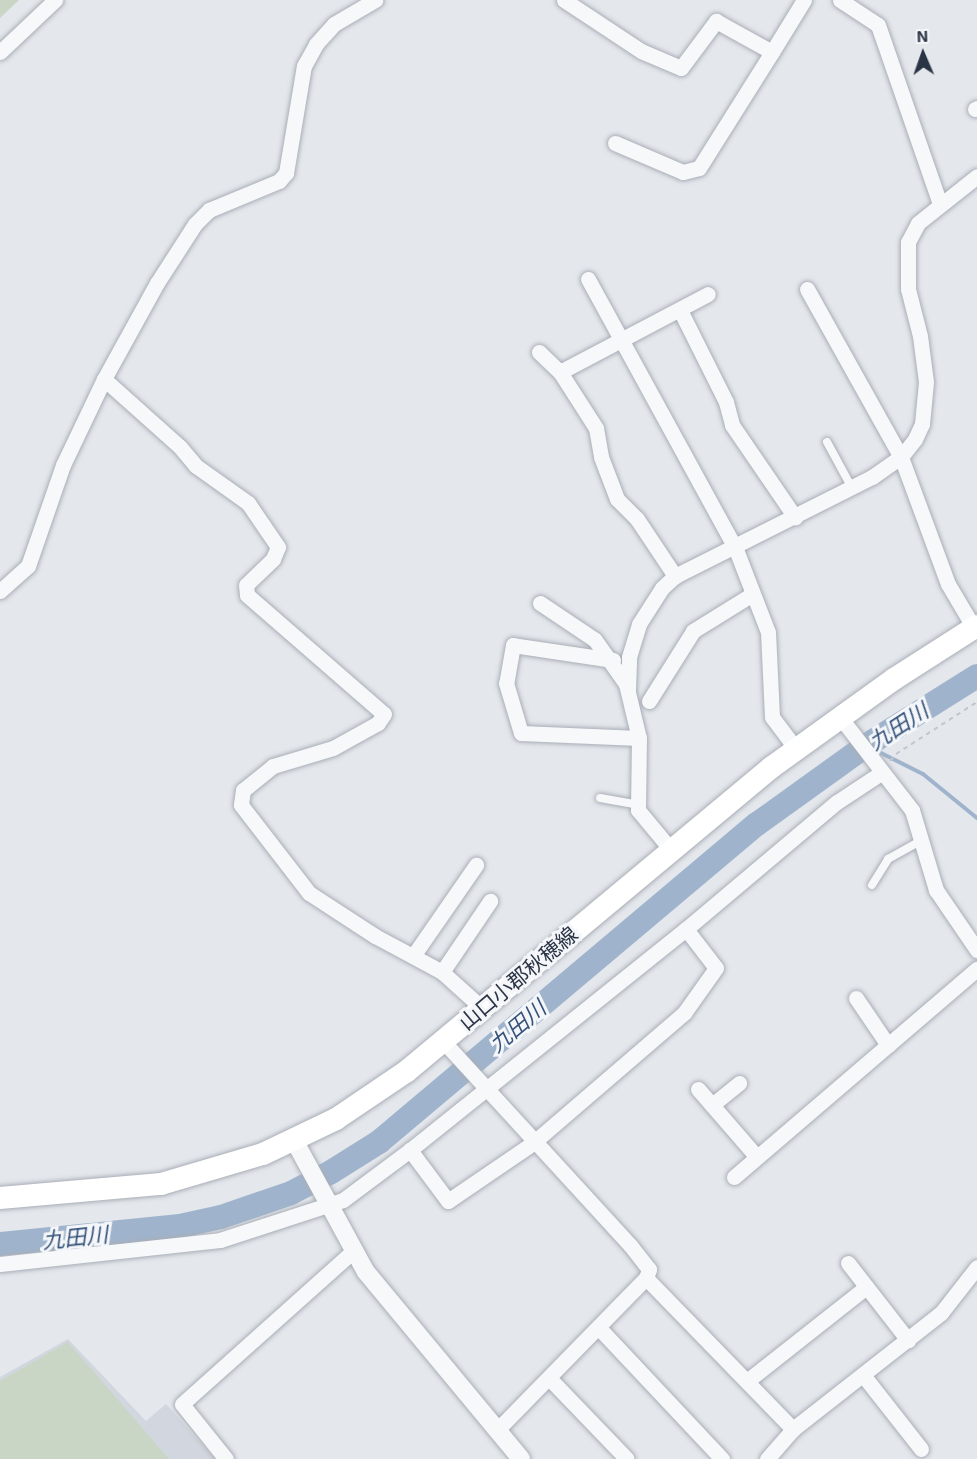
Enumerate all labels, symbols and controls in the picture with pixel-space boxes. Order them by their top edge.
north arrow [893,24,953,84]
text: N [916,26,928,45]
water label: 九田川 [863,697,933,755]
street label: 山口小郡秋穂線 [454,921,582,1035]
water label: 九田川 [483,995,551,1057]
water label: 九田川 [41,1220,109,1254]

